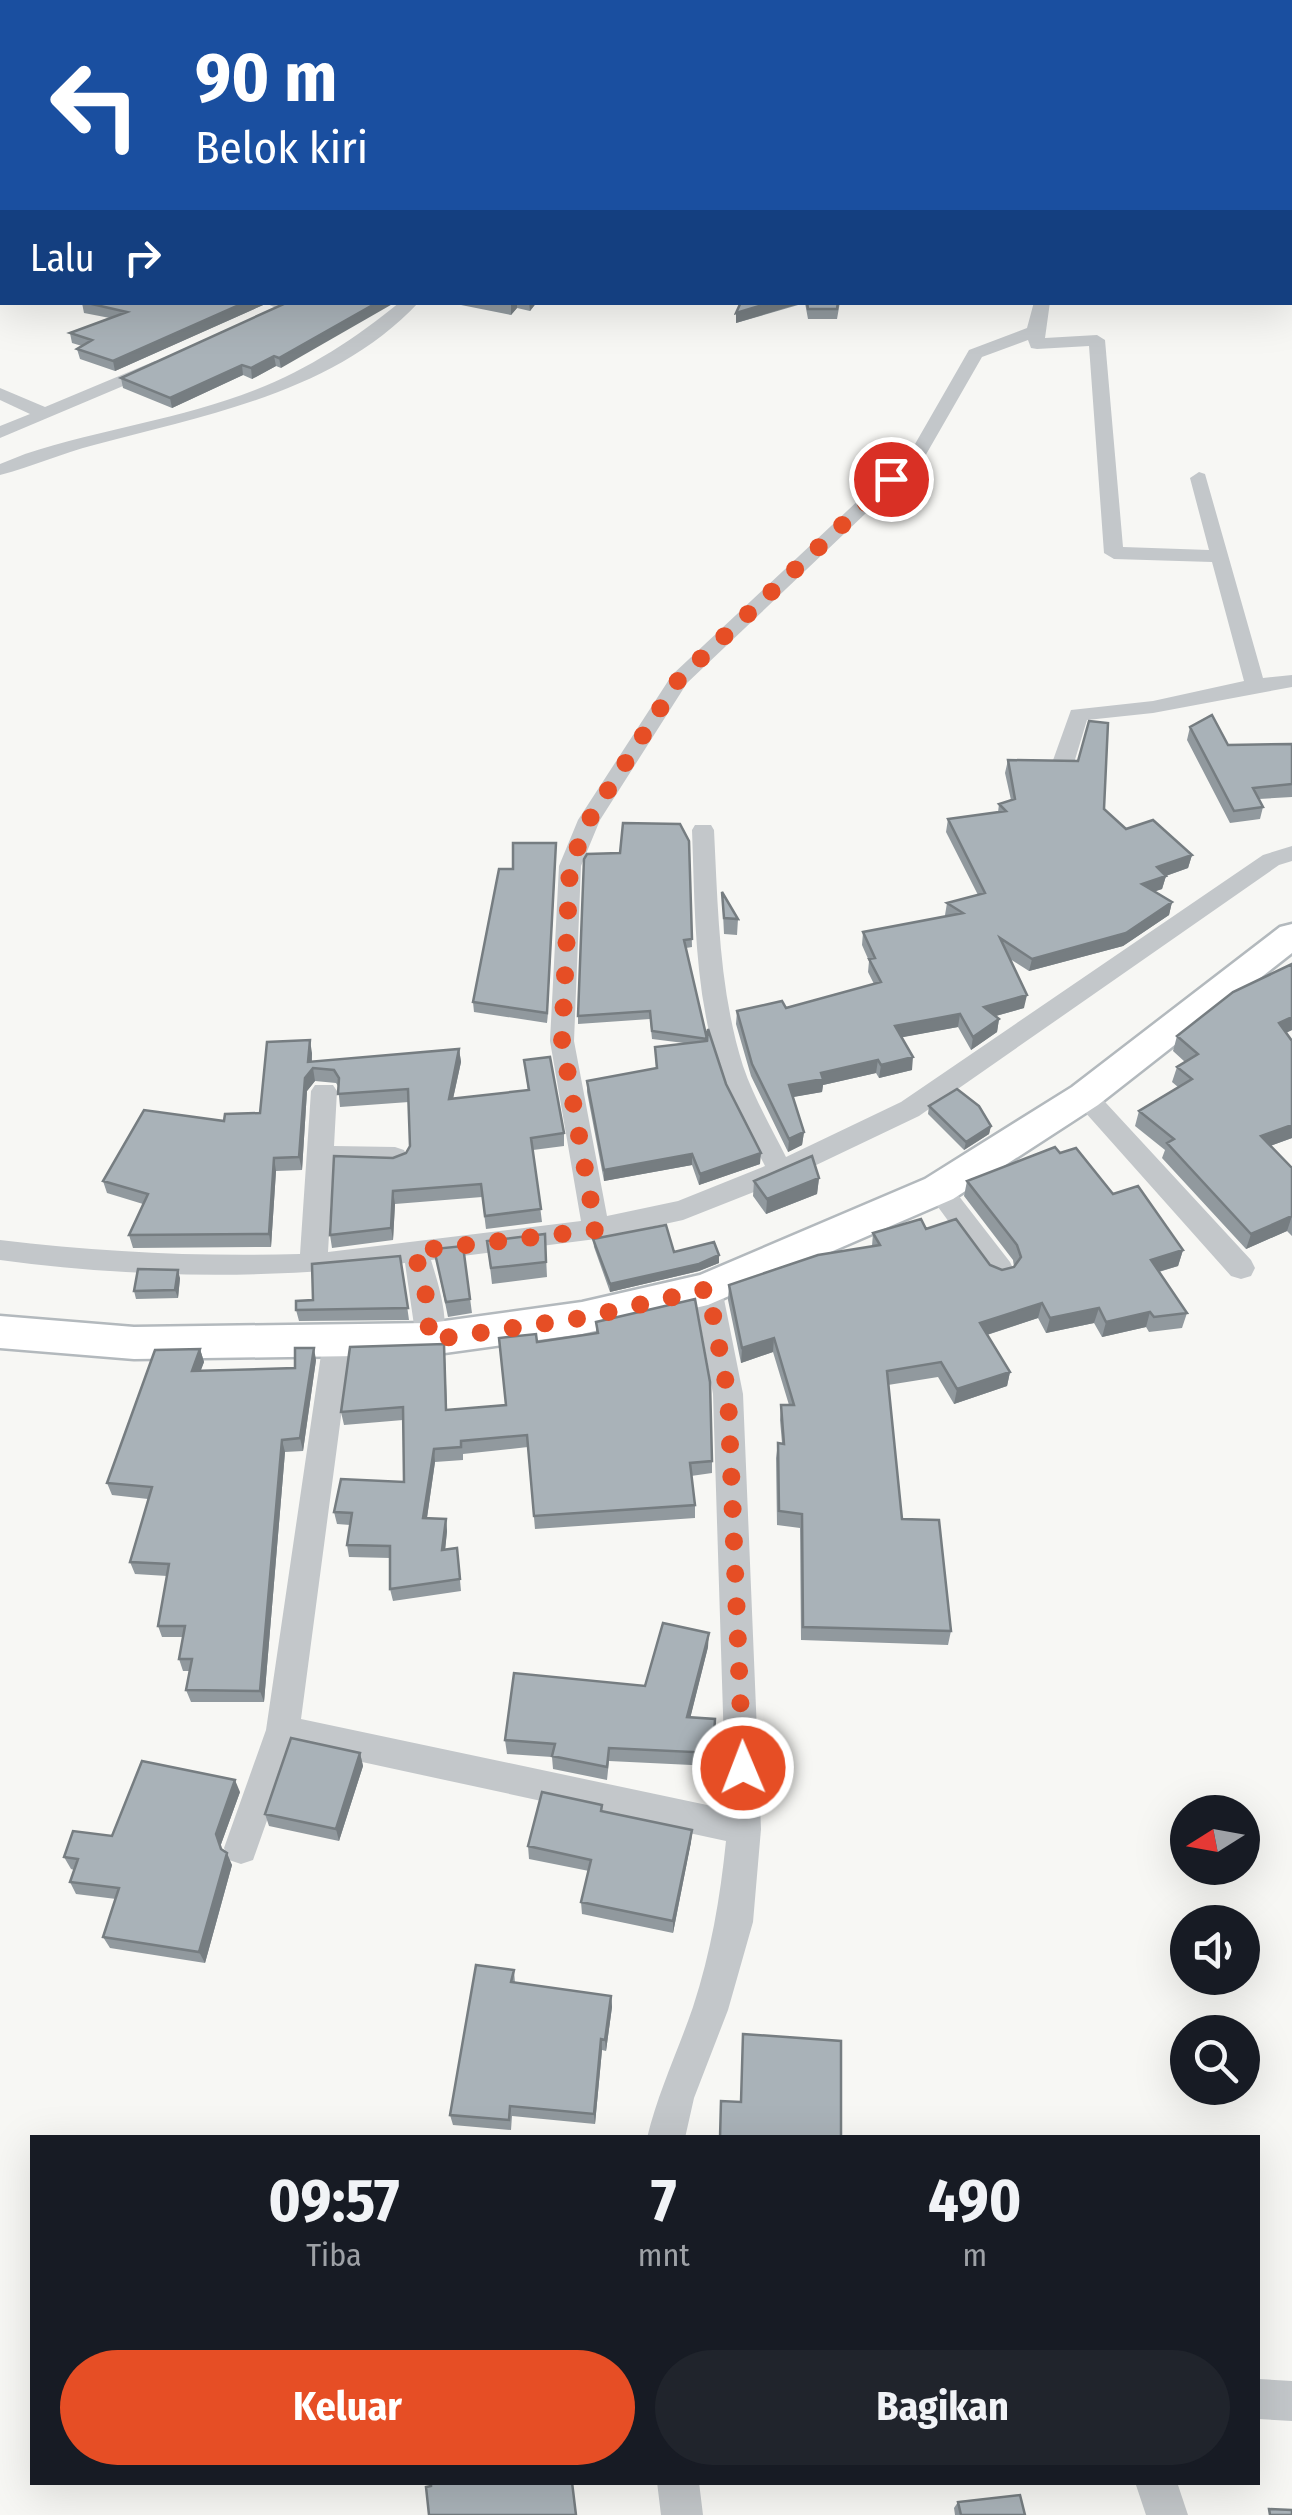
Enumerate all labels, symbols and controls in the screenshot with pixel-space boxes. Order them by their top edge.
text: 90 m [195,36,337,120]
icon: left [30,40,160,170]
text: Belok kiri [195,121,368,175]
icon: right [115,230,170,285]
text: Lalu [30,235,95,281]
pin [849,437,934,522]
icon: arrive [864,452,919,507]
position arrow [691,1716,795,1820]
north arrow [1170,1795,1260,1885]
map controls [1170,1795,1260,2105]
button: sound [1170,1905,1260,1995]
button: search [1170,2015,1260,2105]
text: 09:57 [268,2165,400,2237]
text: 7 [651,2165,677,2237]
text: 490 [928,2165,1022,2237]
text: Tiba [306,2236,362,2274]
text: mnt [638,2236,690,2274]
text: m [963,2236,987,2274]
button: Keluar [60,2350,635,2465]
button: Bagikan [655,2350,1230,2465]

